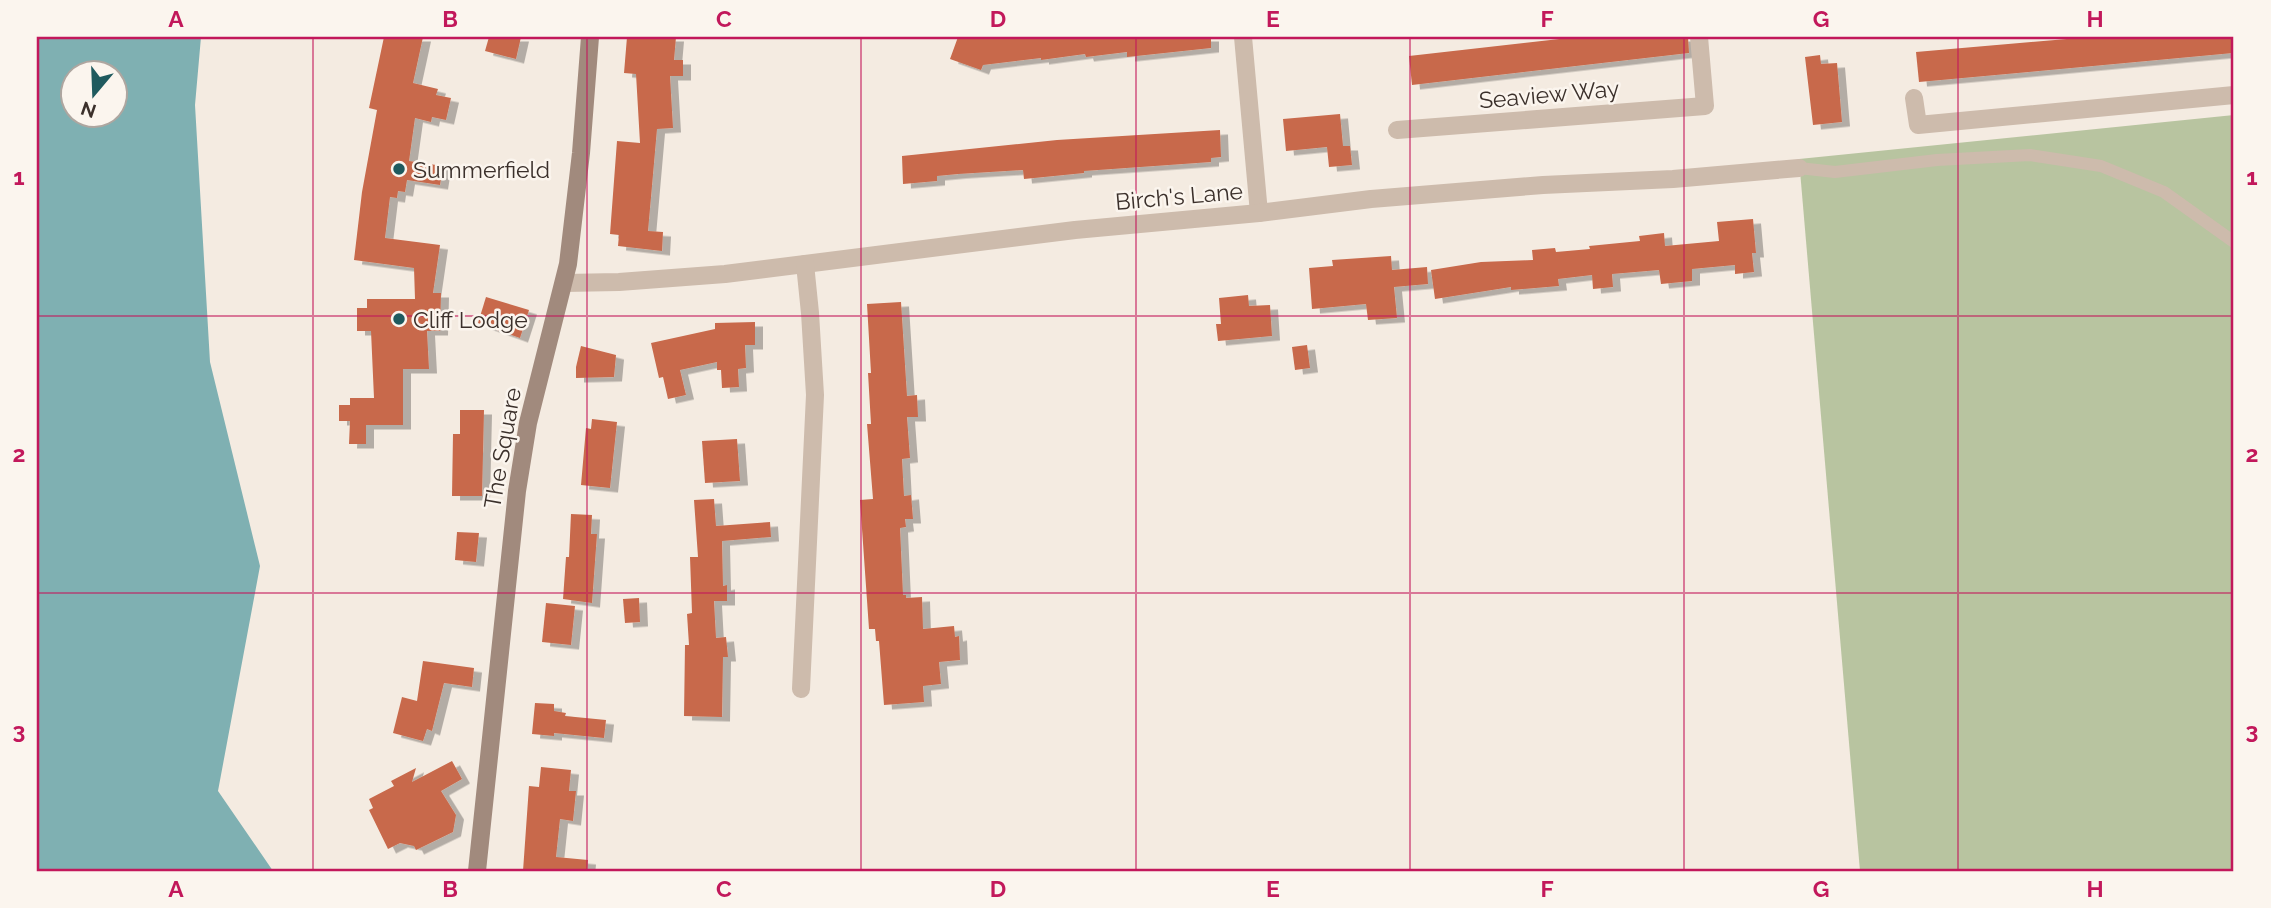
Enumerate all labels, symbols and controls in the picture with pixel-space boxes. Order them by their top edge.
text: A [168,5,184,32]
text: B [442,5,458,32]
text: C [716,5,732,32]
text: D [990,5,1006,32]
text: E [1266,5,1280,32]
text: F [1540,5,1554,32]
text: G [1813,5,1829,32]
text: H [2086,5,2104,32]
north arrow [60,60,130,130]
street label: Seaview Way [1478,74,1620,114]
text: N [78,97,99,123]
place label: Summerfield [413,156,550,183]
marker: Summerfield [391,161,407,177]
text: 1 [13,163,25,190]
text: 1 [2246,163,2258,190]
street label: Birch's Lane [1114,177,1244,215]
place label: Cliff Lodge [413,306,528,333]
marker: Cliff Lodge [391,311,407,327]
street label: The Square [478,385,526,511]
text: 2 [13,440,25,467]
text: 2 [2246,440,2258,467]
text: 3 [13,717,25,744]
text: 3 [2246,717,2258,744]
text: A [168,875,184,902]
text: B [442,875,458,902]
text: C [716,875,732,902]
text: D [990,875,1006,902]
text: E [1266,875,1280,902]
text: F [1540,875,1554,902]
text: G [1813,875,1829,902]
text: H [2086,875,2104,902]

